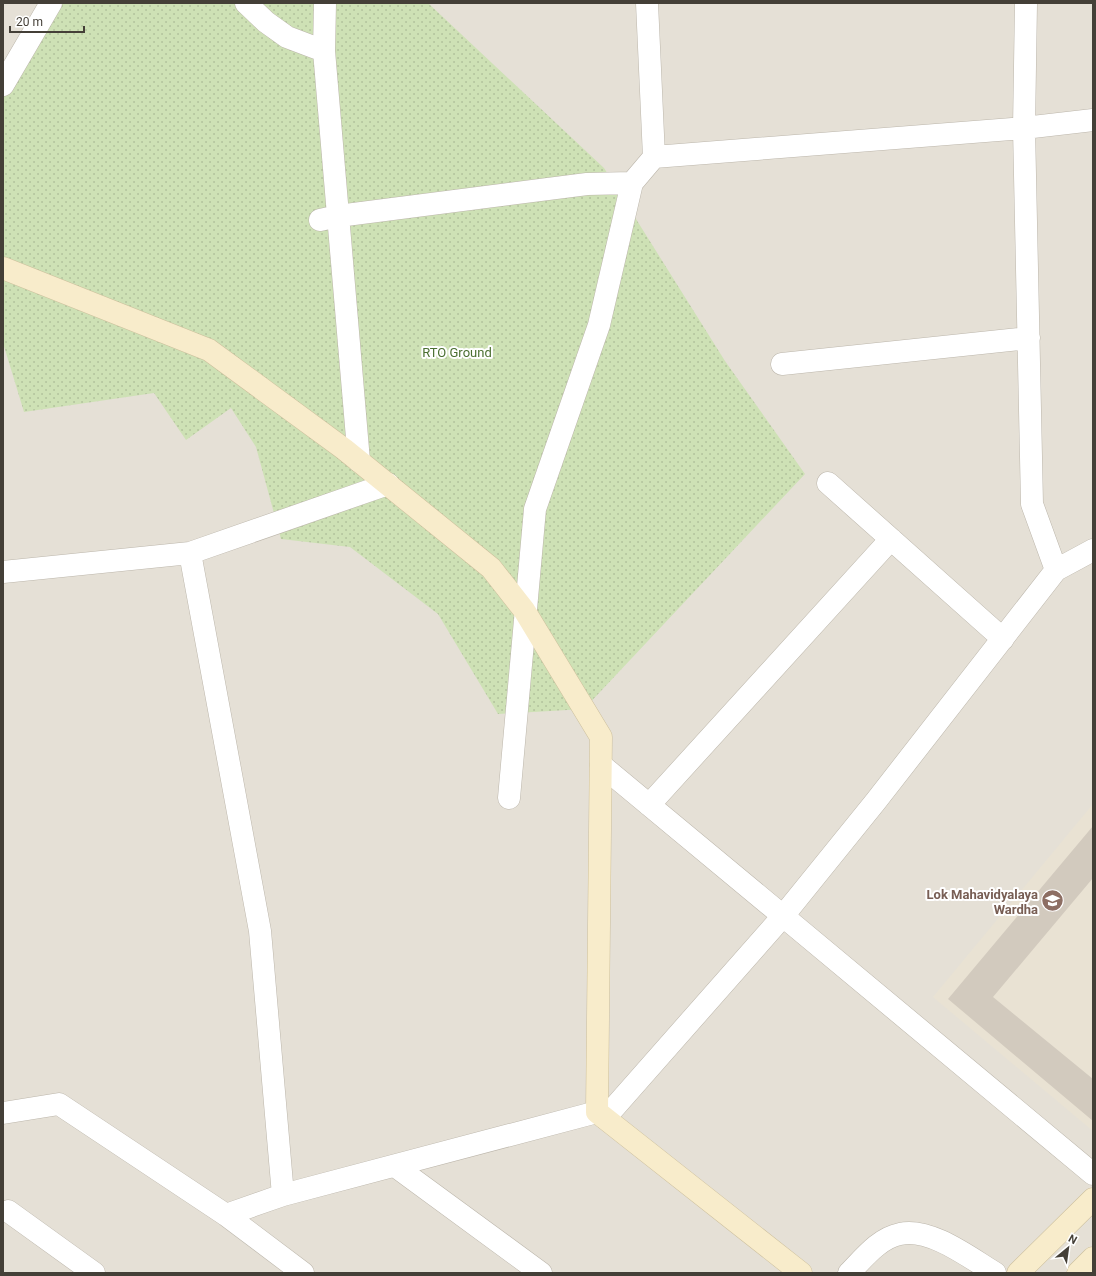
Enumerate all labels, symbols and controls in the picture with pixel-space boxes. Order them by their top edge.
scale bar [10,8,84,34]
text: 20 m [16,15,43,29]
park label: RTO Ground [422,345,492,360]
place label: Lok Mahavidyalaya Wardha [927,887,1038,917]
school or university icon: Lok Mahavidyalaya Wardha [1040,888,1066,914]
north arrow [1048,1228,1088,1268]
text: N [1066,1232,1079,1247]

